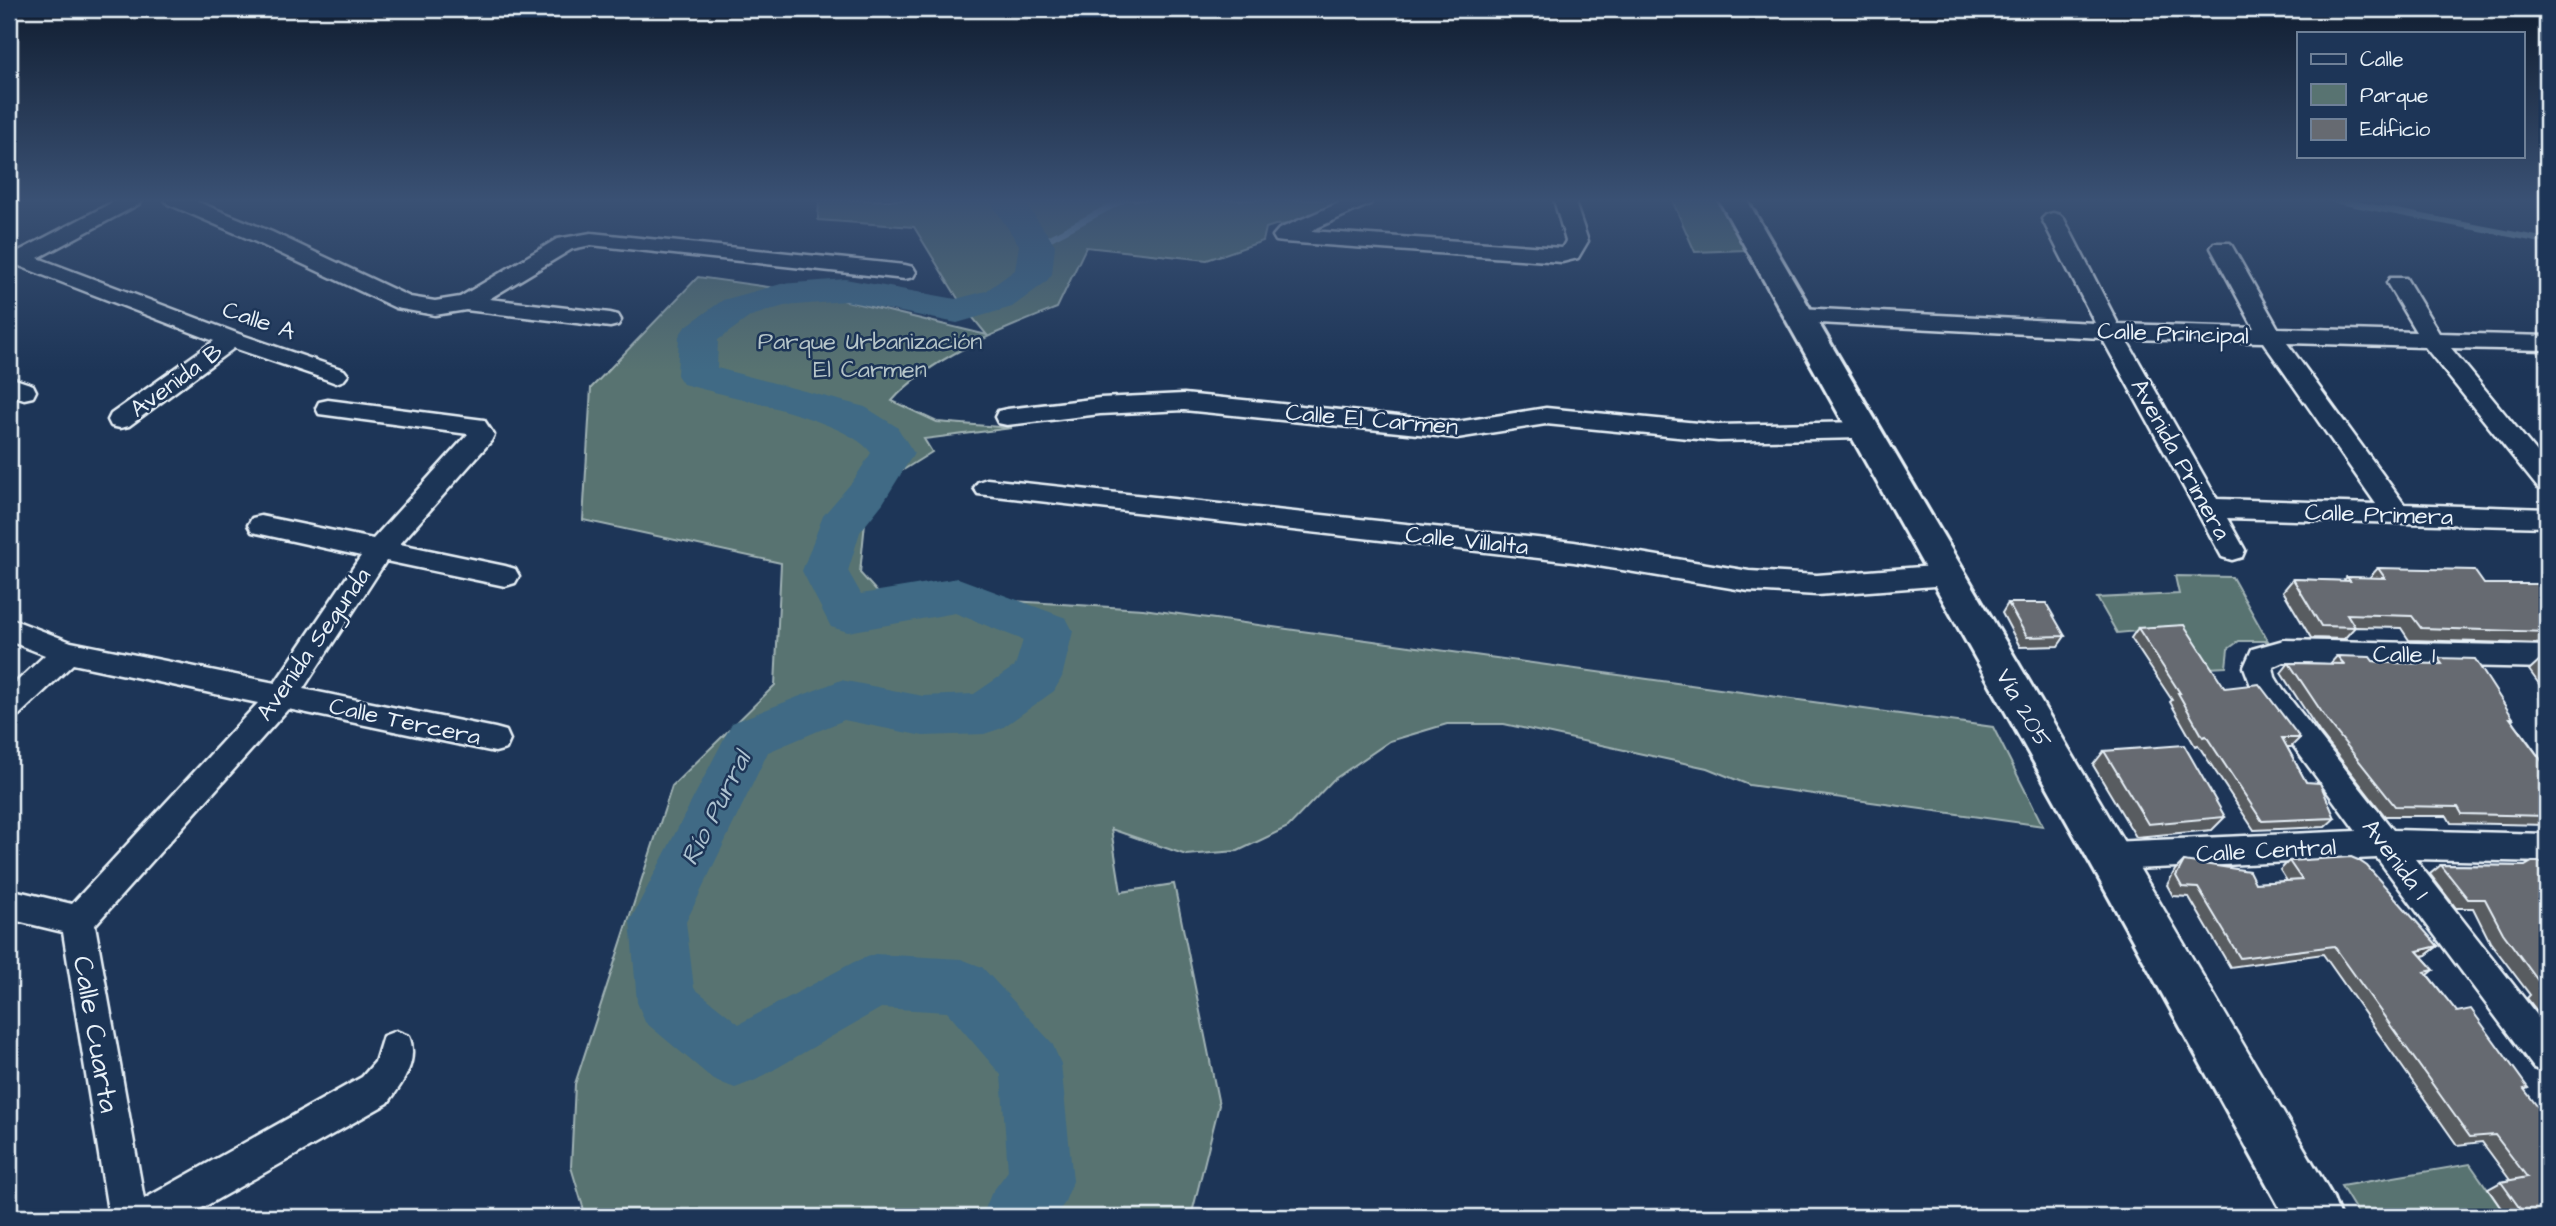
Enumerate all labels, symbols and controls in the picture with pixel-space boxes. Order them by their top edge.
legend [2297,32,2524,158]
text: Calle [2360,45,2404,74]
text: Parque [2360,81,2428,110]
text: Edificio [2360,115,2430,144]
street label: Calle A [218,293,300,349]
street label: Calle Principal [2097,314,2249,354]
park label: Parque Urbanización El Carmen [758,325,982,387]
street label: Avenida B [123,335,230,426]
street label: Avenida Primera [2122,373,2239,546]
street label: Calle El Carmen [1284,396,1460,444]
street label: Calle Primera [2304,495,2454,535]
street label: Calle Villalta [1404,518,1530,564]
street label: Avenida Segunda [248,561,380,729]
street label: Calle 1 [2372,637,2435,673]
street label: Vía 205 [1987,663,2059,754]
street label: Calle Tercera [326,689,484,755]
water label: Río Purral [672,743,761,872]
street label: Avenida 1 [2353,812,2437,907]
street label: Calle Central [2195,830,2337,872]
street label: Calle Cuarta [63,953,128,1116]

